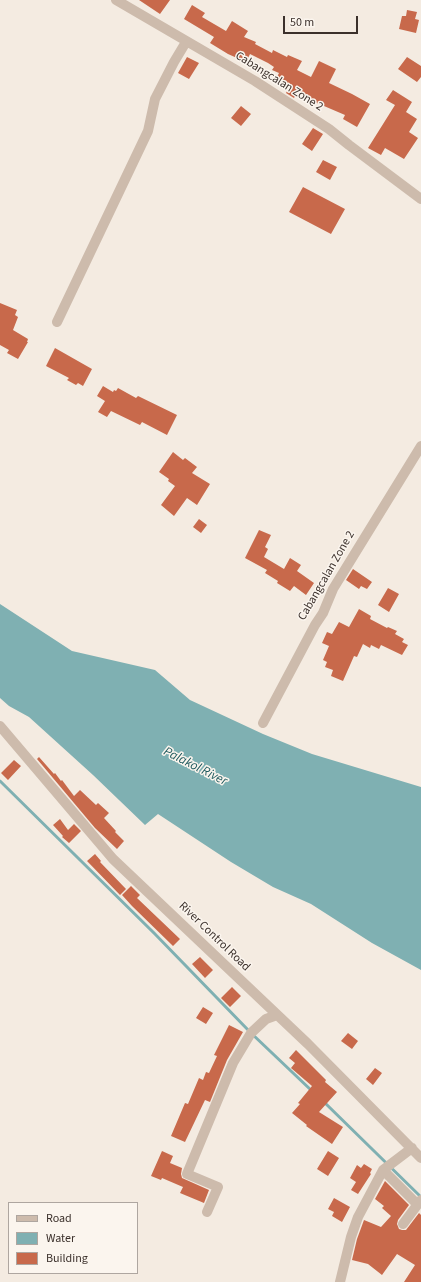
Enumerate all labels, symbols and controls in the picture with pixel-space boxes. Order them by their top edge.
scale bar [285,8,360,34]
text: 50 m [290,14,314,31]
street label: Cabangcalan Zone 2 [232,49,326,115]
street label: Cabangcalan Zone 2 [296,529,358,623]
water label: Palakol River [161,744,229,790]
street label: River Control Road [175,899,253,975]
legend [8,1202,138,1274]
text: Road [46,1210,72,1227]
text: Water [46,1230,75,1247]
text: Building [46,1250,88,1267]

